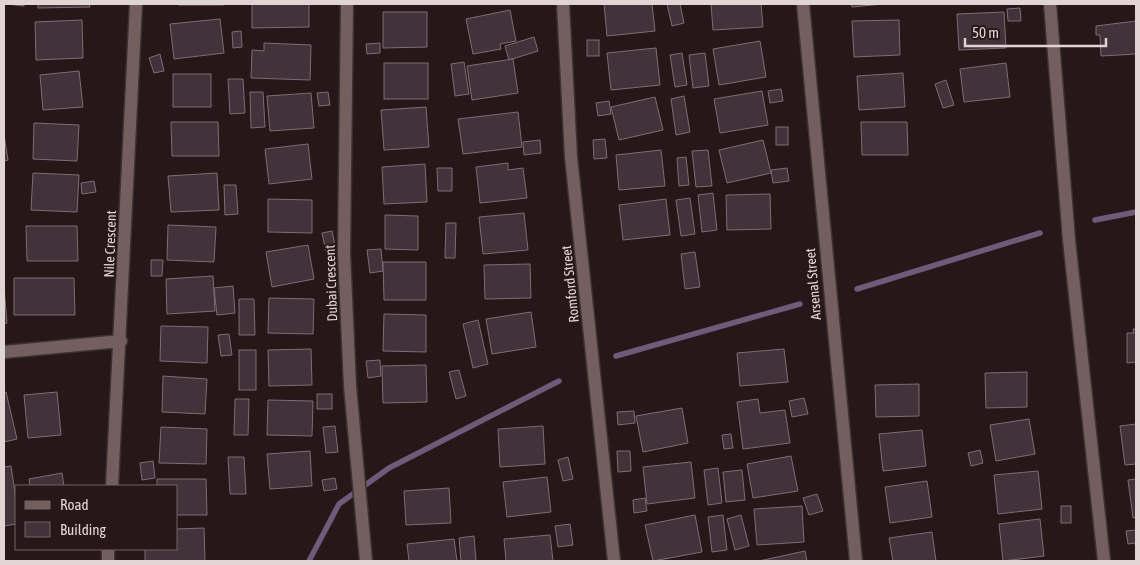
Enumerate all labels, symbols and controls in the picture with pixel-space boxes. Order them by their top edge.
scale bar [965,15,1106,47]
text: 50 m [972,24,999,41]
street label: Nile Crescent [101,210,119,278]
street label: Dubai Crescent [322,244,340,322]
street label: Romford Street [558,245,582,323]
street label: Arsenal Street [802,247,824,321]
legend [15,485,178,550]
text: Road [60,496,89,513]
text: Building [60,521,106,538]

